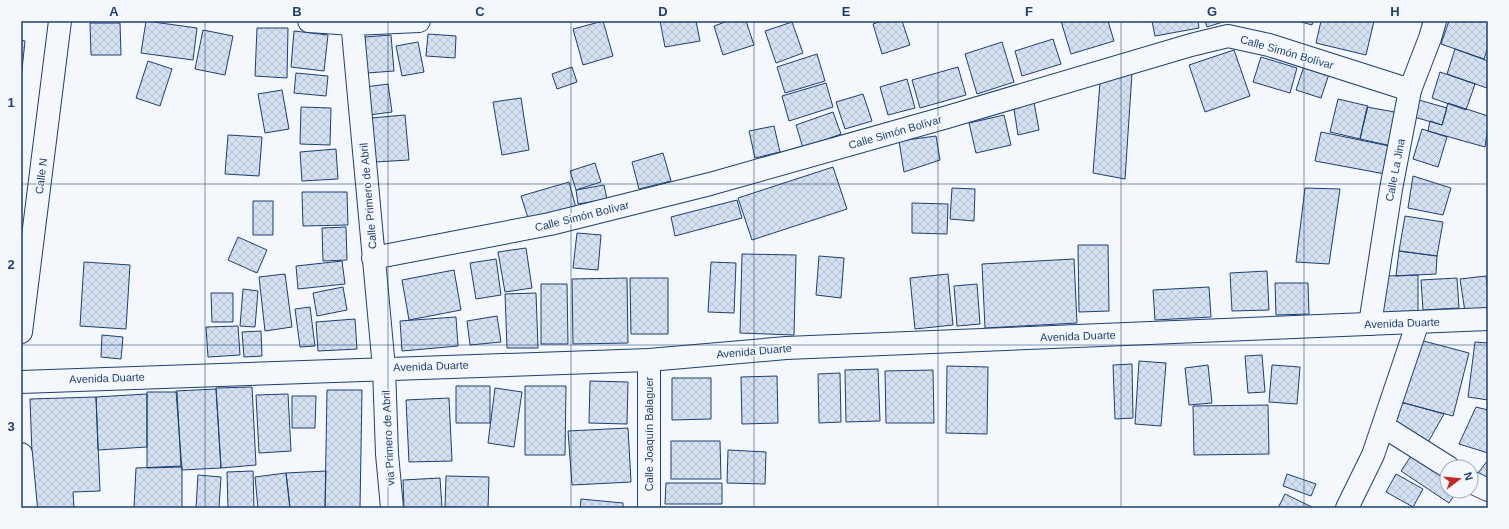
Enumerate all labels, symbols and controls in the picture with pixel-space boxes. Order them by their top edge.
text: A [109,4,119,19]
text: B [292,4,302,19]
text: C [475,4,485,19]
text: D [658,4,668,19]
text: E [842,4,851,19]
text: F [1025,4,1033,19]
text: G [1207,4,1217,19]
text: H [1390,4,1400,19]
street label: Calle Simón Bolívar [1239,33,1335,71]
text: 1 [7,95,15,110]
street label: Calle Simón Bolívar [847,113,943,151]
street label: Calle La Jina [1383,137,1407,202]
street label: Calle Primero de Abril [357,142,379,250]
street label: Calle N [33,157,49,195]
street label: Calle Simón Bolívar [534,198,631,234]
text: 2 [7,257,15,272]
street label: Avenida Duarte [1364,316,1440,330]
street label: Avenida Duarte [1040,329,1116,343]
street label: Avenida Duarte [716,342,792,360]
street label: Avenida Duarte [393,359,469,373]
street label: Avenida Duarte [69,371,145,385]
street label: Calle Joaquín Balaguer [643,376,655,491]
street label: via Primero de Abril [380,390,396,486]
text: 3 [7,419,15,434]
north arrow [1439,459,1479,499]
text: N [1462,471,1475,482]

